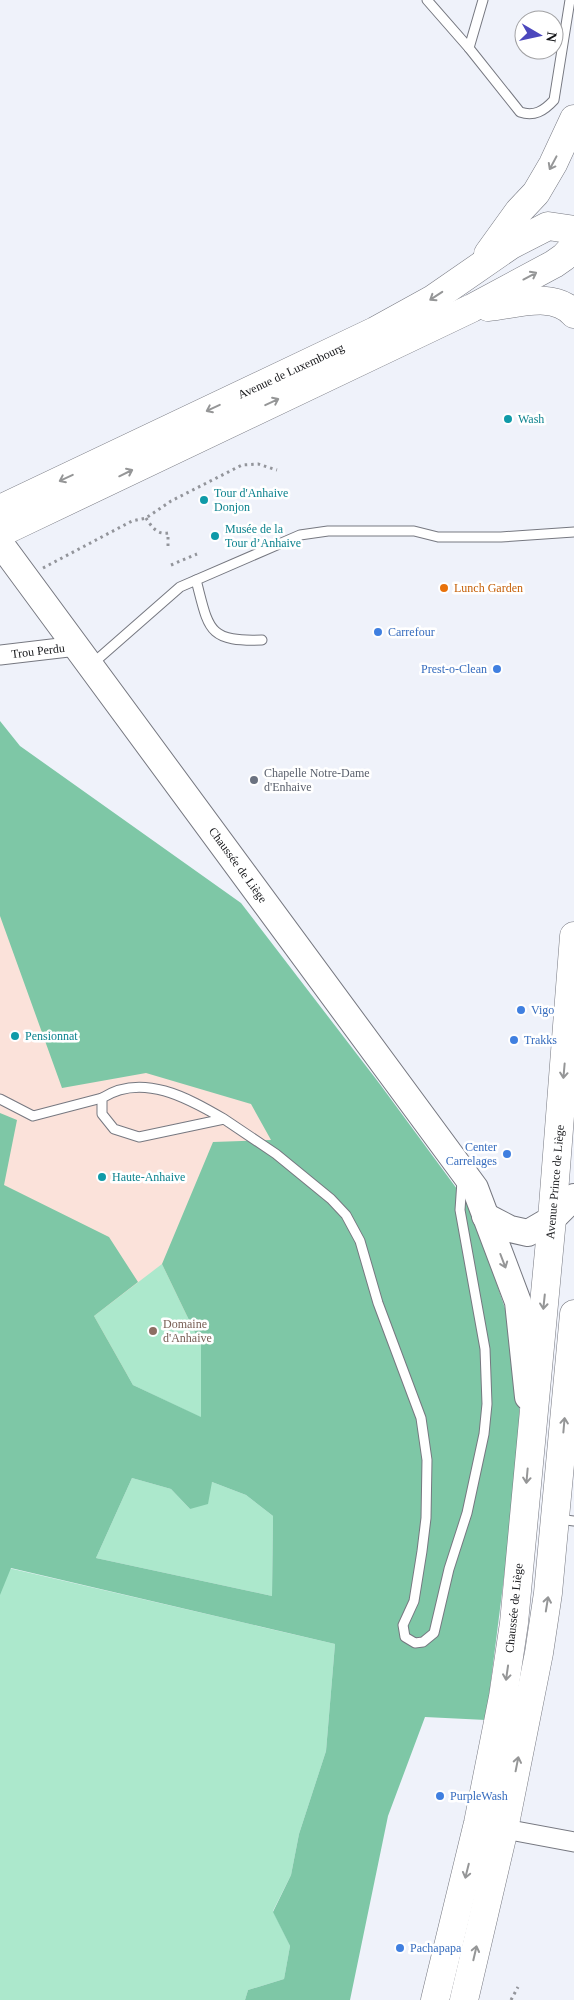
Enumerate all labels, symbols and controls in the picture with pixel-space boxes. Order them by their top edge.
north arrow [514,10,564,60]
text: N [543,31,560,43]
one-way arrow [548,155,558,170]
one-way arrow [522,271,537,280]
one-way arrow [429,291,443,301]
street label: Avenue de Luxembourg [236,340,346,402]
one-way arrow [265,397,280,407]
one-way arrow [206,404,221,413]
place label: Wash [518,412,544,426]
marker: Wash [502,413,514,425]
one-way arrow [118,468,133,477]
one-way arrow [59,473,74,483]
place label: Tour d'Anhaive Donjon [214,486,288,514]
marker: Tour d'Anhaive Donjon [198,494,210,506]
place label: Musée de la Tour d’Anhaive [225,522,301,550]
marker: Musée de la Tour d’Anhaive [209,530,221,542]
place label: Lunch Garden [454,581,523,595]
marker: Lunch Garden [438,582,450,594]
place label: Carrefour [388,625,435,639]
marker: Carrefour [372,626,384,638]
street label: Trou Perdu [10,641,66,661]
place label: Prest-o-Clean [421,662,487,676]
marker: Prest-o-Clean [491,663,503,675]
place label: Chapelle Notre-Dame d'Enhaive [264,766,370,794]
marker: Chapelle Notre-Dame d'Enhaive [248,774,260,786]
street label: Chaussée de Liège [206,824,270,906]
place label: Vigo [531,1003,554,1017]
marker: Vigo [515,1004,527,1016]
place label: Pensionnat [25,1029,78,1043]
marker: Pensionnat [9,1030,21,1042]
place label: Trakks [524,1033,557,1047]
marker: Trakks [508,1034,520,1046]
one-way arrow [559,1063,569,1079]
street label: Avenue Prince de Liège [543,1124,567,1240]
place label: Center Carrelages [446,1140,497,1168]
marker: Center Carrelages [501,1148,513,1160]
place label: Haute-Anhaive [112,1170,185,1184]
marker: Haute-Anhaive [96,1171,108,1183]
one-way arrow [498,1253,508,1268]
one-way arrow [539,1294,549,1310]
place label: Domaine d'Anhaive [163,1317,212,1345]
marker: Domaine d'Anhaive [147,1325,159,1337]
one-way arrow [559,1417,569,1433]
one-way arrow [522,1468,532,1484]
street label: Chaussée de Liège [502,1563,526,1653]
one-way arrow [542,1597,552,1613]
one-way arrow [502,1664,512,1680]
one-way arrow [513,1757,522,1773]
place label: PurpleWash [450,1789,508,1803]
marker: PurpleWash [434,1790,446,1802]
one-way arrow [462,1862,471,1878]
place label: Pachapapa [410,1941,462,1955]
marker: Pachapapa [394,1942,406,1954]
one-way arrow [471,1945,480,1961]

